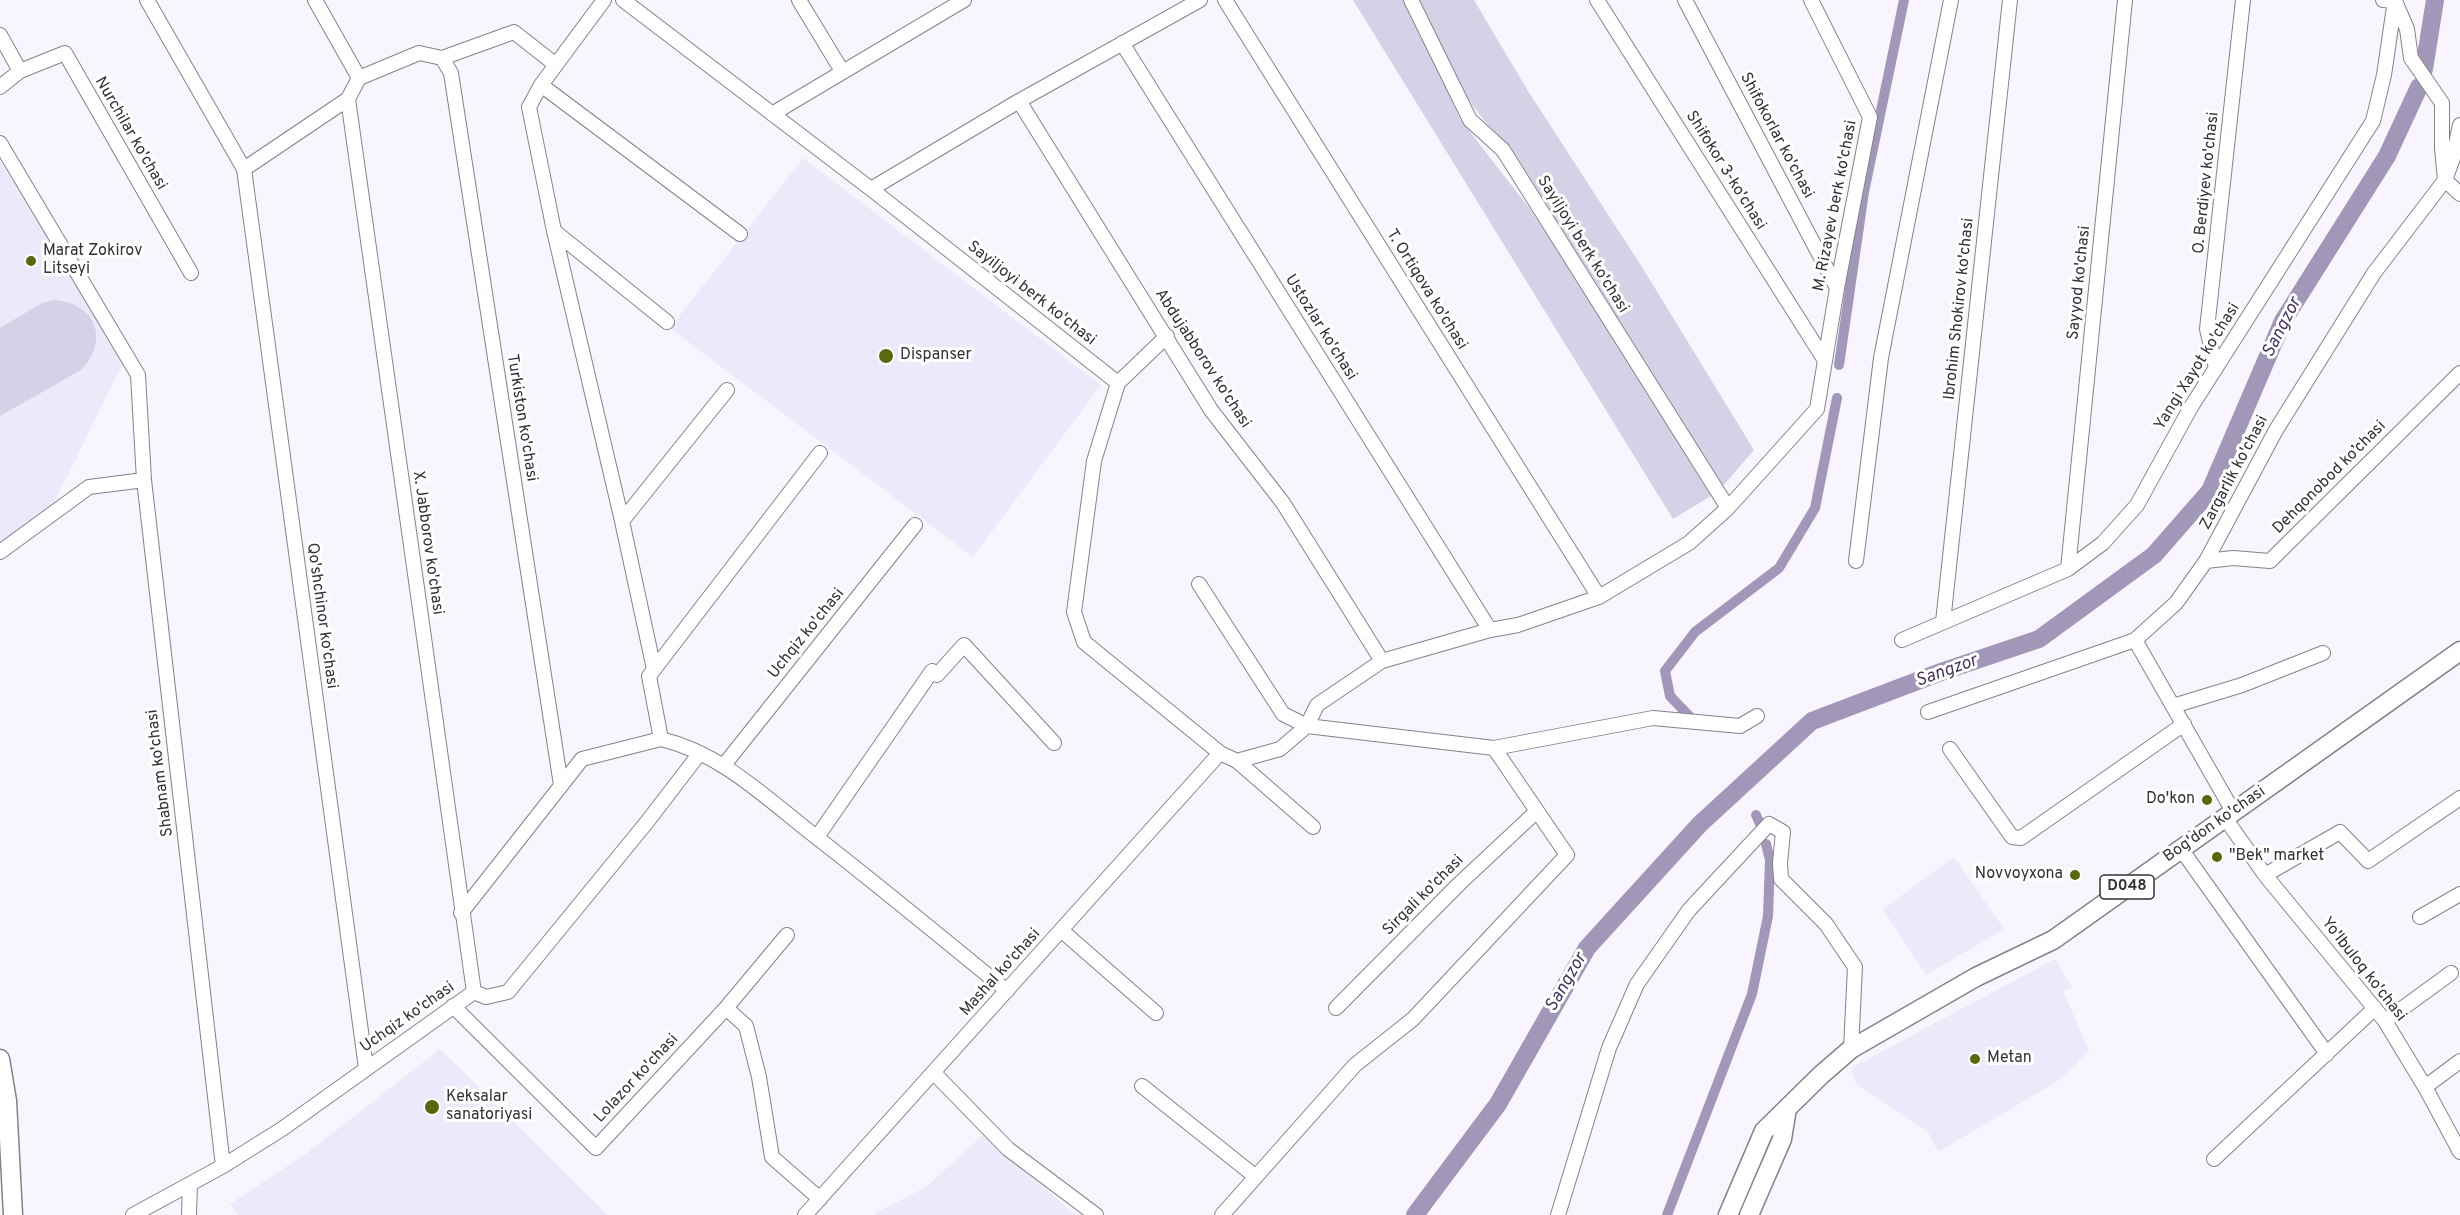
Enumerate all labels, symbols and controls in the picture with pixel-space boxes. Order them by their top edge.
street label: Shifokorlar ko'chasi [1735,70,1817,202]
street label: Nurchilar ko'chasi [90,74,170,194]
street label: Shifokor 3-ko'chasi [1681,108,1769,234]
street label: O. Berdiyev ko'chasi [2190,111,2224,255]
street label: M. Rizayev berk ko'chasi [1810,119,1862,293]
street label: Sayiljoyi berk ko'chasi [1532,173,1632,317]
street label: Ibrohim Shokirov ko'chasi [1941,217,1979,401]
street label: Sayyod ko'chasi [2064,225,2096,341]
street label: T. Ortiqova ko'chasi [1381,226,1471,354]
street label: Sayiljoyi berk ko'chasi [963,238,1099,350]
place label: Marat Zokirov Litseyi [43,242,142,280]
marker: Marat Zokirov Litseyi [24,254,38,268]
street label: Ustozlar ko'chasi [1280,272,1360,384]
street label: Abdujabborov ko'chasi [1150,286,1254,432]
water label: Sangzor [2259,295,2307,361]
street label: Yangi Xayot ko'chasi [2151,300,2245,434]
place label: Dispanser [900,346,972,366]
marker: Dispanser [877,347,895,365]
street label: Turkiston ko'chasi [501,353,541,483]
street label: Zargarlik ko'chasi [2197,413,2273,533]
street label: Dehqonobod ko’chasi [2269,417,2391,539]
street label: X. Jabborov ko'chasi [407,470,447,616]
street label: Qo'shchinor ko'chasi [301,542,341,690]
street label: Uchqiz ko'chasi [765,585,849,683]
water label: Sangzor [1913,651,1981,693]
street label: Shabnam ko'chasi [144,708,178,838]
street label: Bog'don ko'chasi [2160,783,2270,867]
place label: Do'kon [2146,790,2195,810]
marker: Do'kon [2200,793,2214,807]
place label: "Bek" market [2229,847,2324,867]
marker: "Bek" market [2210,850,2224,864]
street label: Sirgali ko'chasi [1380,852,1468,940]
place label: Novvoyxona [1975,865,2063,885]
marker: Novvoyxona [2068,868,2082,882]
road number: D048 [2100,875,2154,899]
street label: Yo'lbuloq ko'chasi [2316,914,2410,1026]
street label: Mashal ko'chasi [957,925,1045,1021]
water label: Sangzor [1542,950,1592,1016]
street label: Uchqiz ko'chasi [357,978,459,1058]
street label: Lolazor ko'chasi [591,1031,683,1127]
place label: Metan [1987,1049,2032,1069]
marker: Metan [1968,1052,1982,1066]
place label: Keksalar sanatoriyasi [446,1088,532,1126]
marker: Keksalar sanatoriyasi [423,1098,441,1116]

